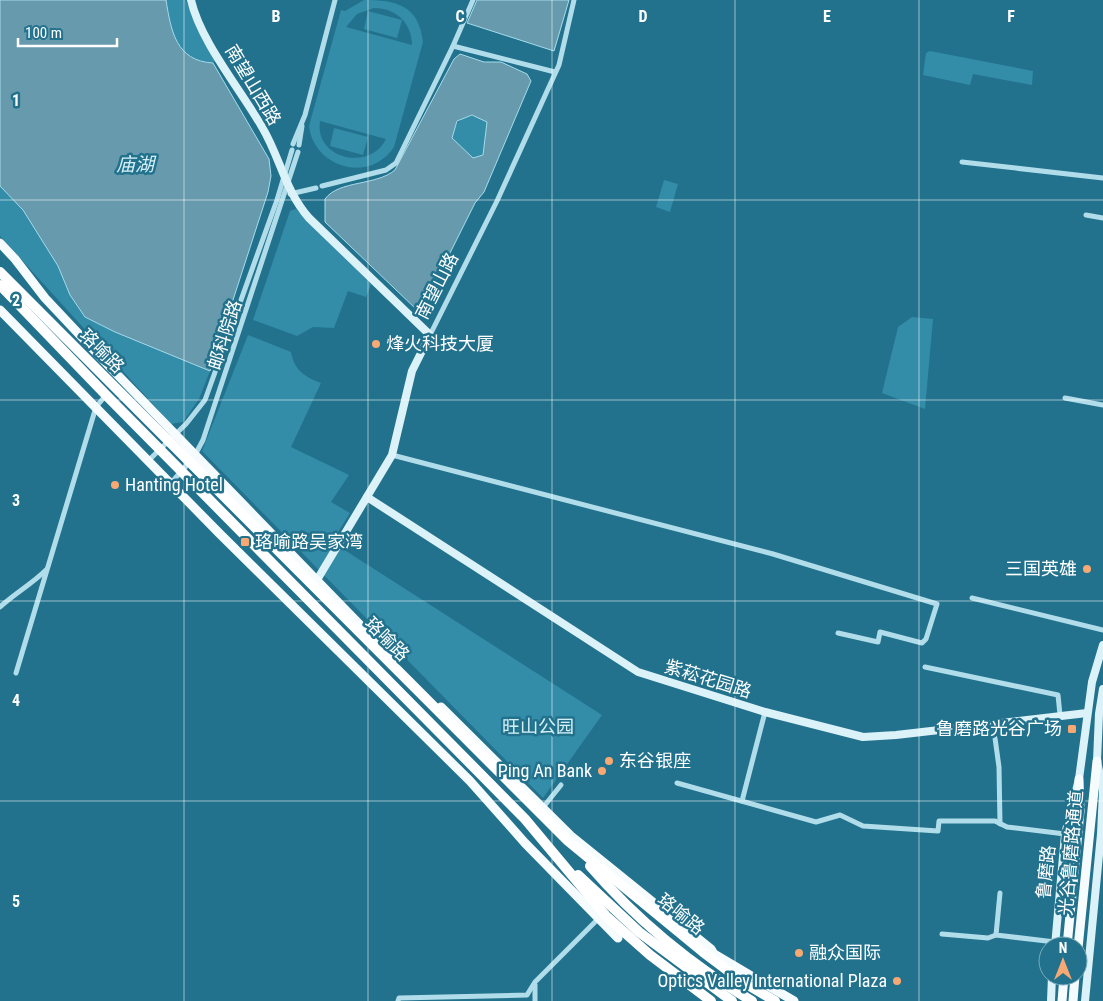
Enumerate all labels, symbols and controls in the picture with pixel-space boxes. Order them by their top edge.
text: B [272,7,281,26]
text: C [455,7,465,26]
text: D [638,7,648,26]
text: E [823,7,831,26]
text: F [1007,7,1015,26]
scale bar [18,15,116,47]
text: 100 m [25,24,62,42]
street label: 南望山西路 [221,41,286,129]
text: 1 [12,91,20,110]
water label: 庙湖 [116,153,157,176]
street label: 南望山路 [411,249,462,323]
text: 2 [12,291,20,310]
street label: 邮科院路 [203,297,246,372]
street label: 珞喻路 [76,324,129,377]
place label: 烽火科技大厦 [386,333,494,354]
marker: 烽火科技大厦 [370,338,382,350]
place label: Hanting Hotel [125,474,223,495]
marker: Hanting Hotel [109,479,121,491]
text: 3 [12,491,20,510]
place label: 珞喻路吴家湾 [255,531,363,552]
marker: 珞喻路吴家湾 [239,536,251,548]
place label: 三国英雄 [1005,558,1077,579]
marker: 三国英雄 [1081,563,1093,575]
street label: 珞喻路 [361,612,414,665]
street label: 紫菘花园路 [662,655,754,702]
text: 4 [12,691,20,710]
park label: 旺山公园 [502,716,574,737]
place label: 鲁磨路光谷广场 [936,718,1062,739]
marker: 鲁磨路光谷广场 [1066,723,1078,735]
place label: 东谷银座 [619,750,691,771]
marker: 东谷银座 [603,755,615,767]
place label: Ping An Bank [498,760,592,781]
marker: Ping An Bank [596,765,608,777]
street label: 光谷鲁磨路通道 [1055,789,1086,917]
street label: 鲁磨路 [1032,844,1059,900]
street label: 珞喻路 [654,888,709,939]
text: 5 [12,892,20,911]
north arrow [1038,936,1088,986]
text: N [1059,940,1067,956]
place label: 融众国际 [809,942,881,963]
marker: 融众国际 [793,947,805,959]
place label: Optics Valley International Plaza [658,970,887,991]
marker: Optics Valley International Plaza [891,975,903,987]

